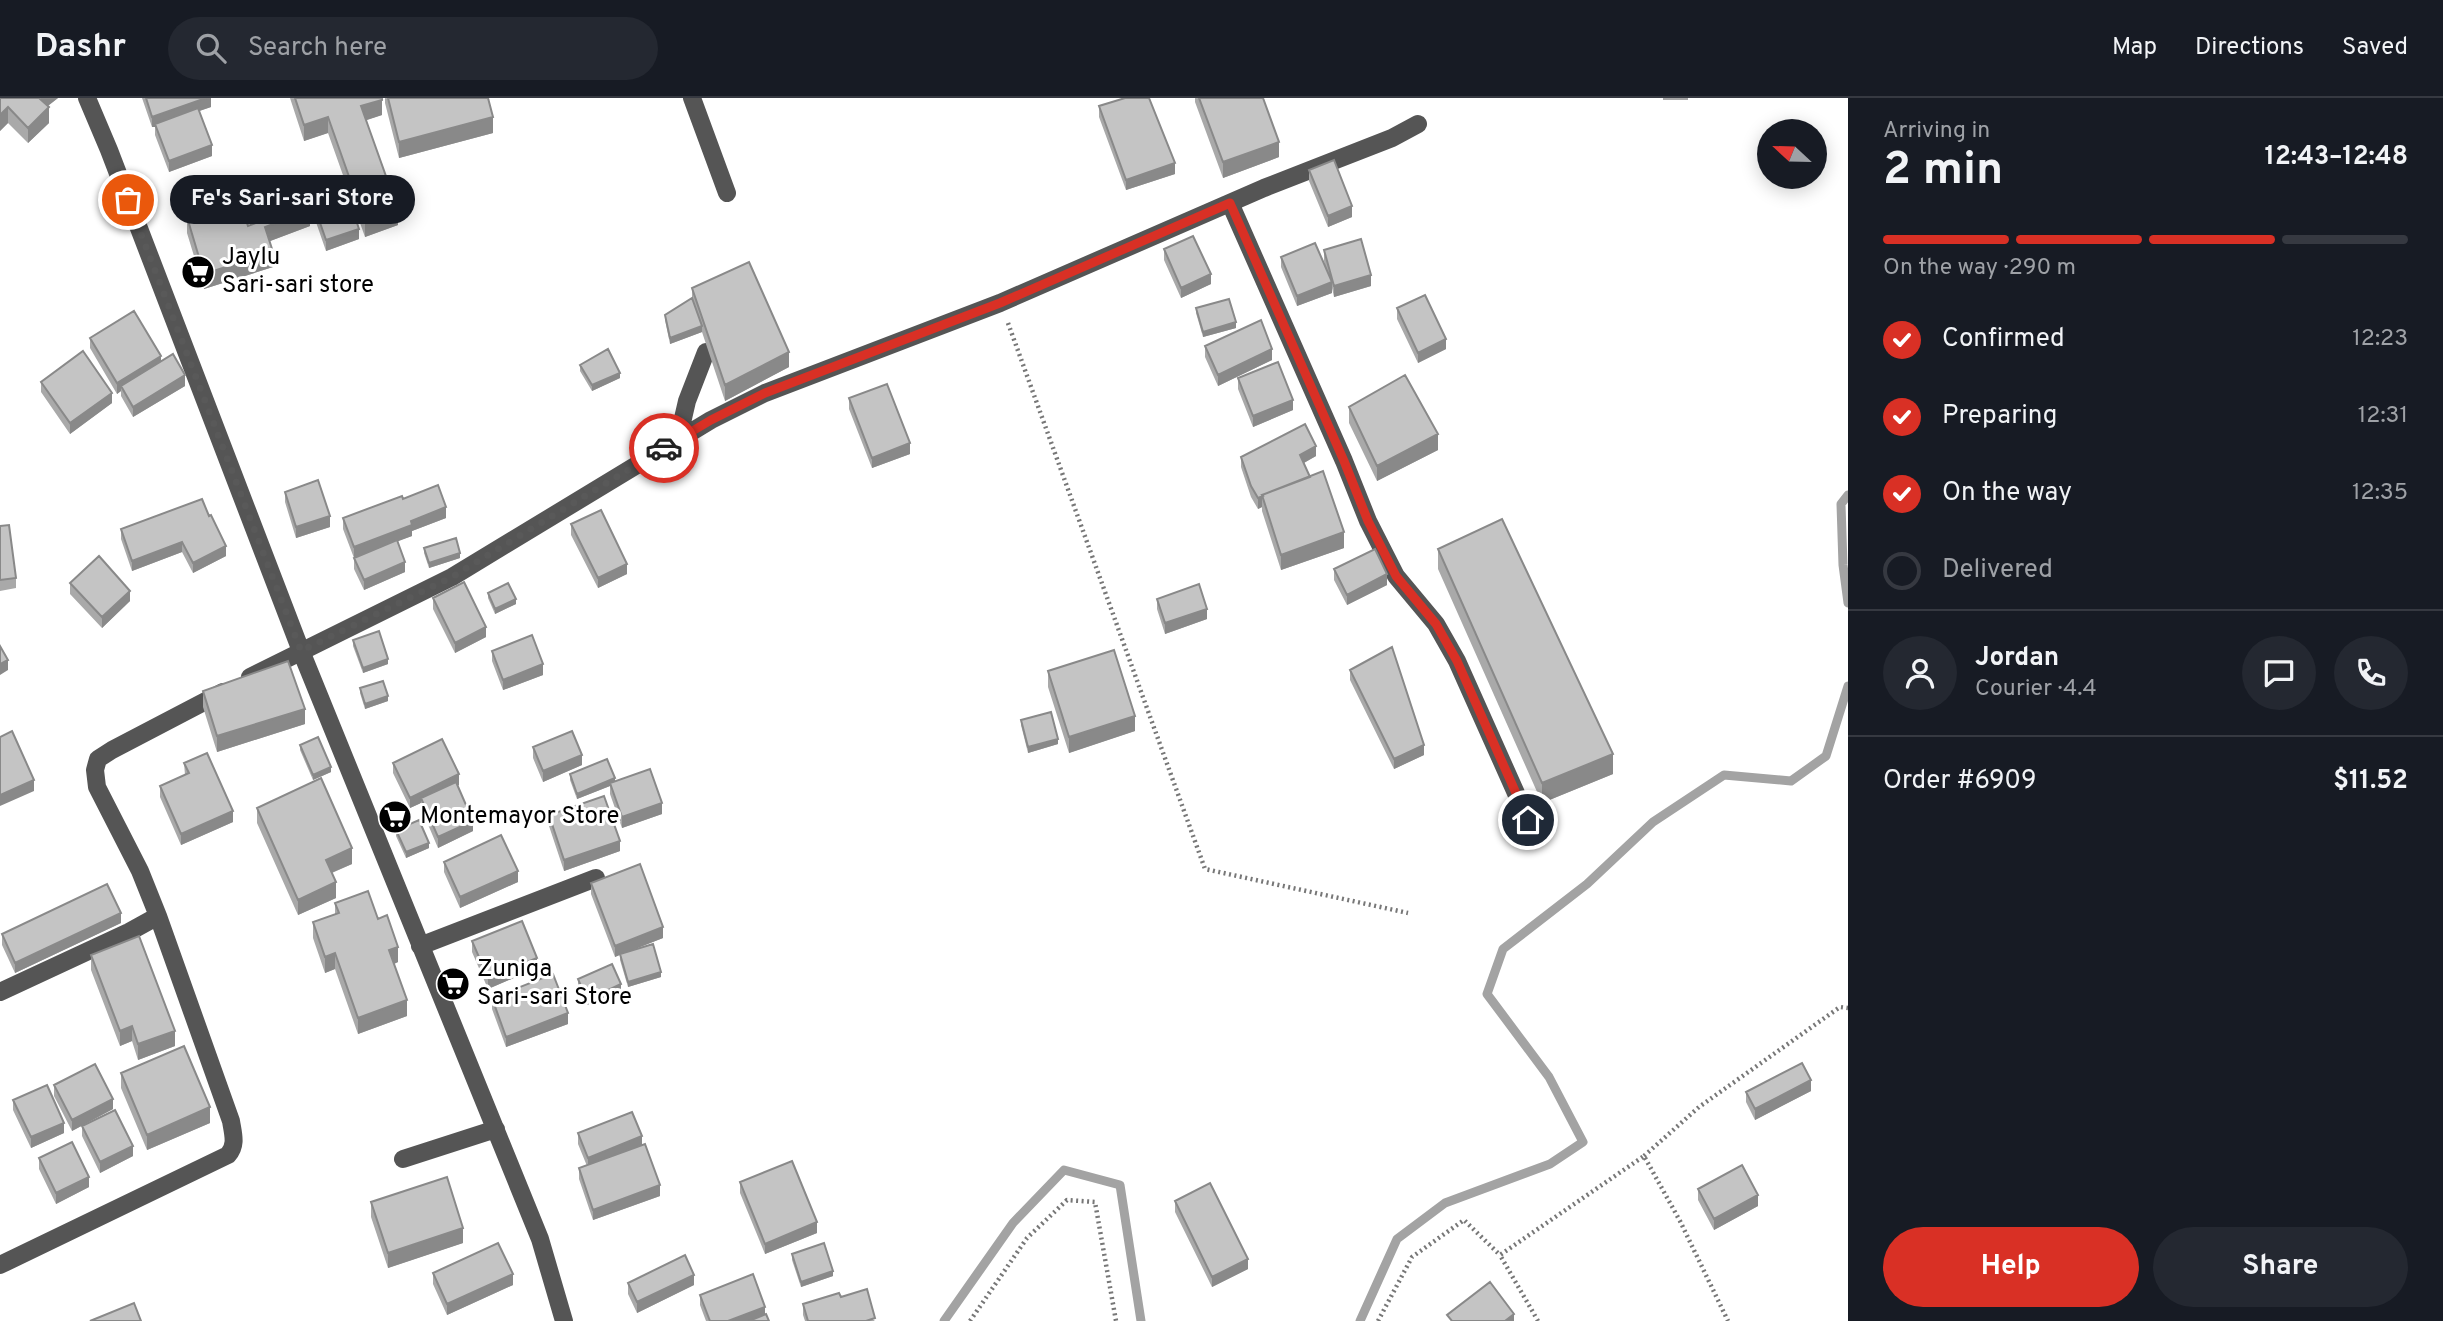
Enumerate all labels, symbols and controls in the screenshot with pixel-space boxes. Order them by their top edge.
search box [168,17,658,80]
text: Dashr [35,27,126,69]
icon: search [192,29,230,67]
text: Search here [248,32,387,65]
text: Map [2112,33,2157,63]
text: Directions [2195,33,2304,63]
text: Saved [2342,33,2408,63]
text: Arriving in [1883,117,1990,146]
north arrow [1757,119,1827,189]
map controls [1757,119,1827,189]
text: 12:43–12:48 [2265,141,2408,174]
text: 2 min [1883,142,2003,201]
pin [98,170,158,230]
callout: Fe's Sari-sari Store [170,176,415,224]
icon: bag [109,181,147,219]
text: Fe's Sari-sari Store [191,185,394,214]
place label: Jaylu Sari-sari store [222,243,374,301]
supermarket icon: Jaylu Sari-sari store [179,253,217,291]
text: On the way · 290 m [1883,254,2076,283]
icon: check [1883,321,1921,359]
text: Confirmed [1942,323,2065,356]
text: 12:23 [2352,325,2408,354]
icon: check [1883,398,1921,436]
text: Preparing [1942,400,2057,433]
text: 12:31 [2358,402,2408,431]
courier [629,413,699,483]
icon: car [645,429,683,467]
icon: check [1883,475,1921,513]
text: On the way [1942,477,2072,510]
text: 12:35 [2352,479,2408,508]
text: Delivered [1942,554,2053,587]
button: person [1883,636,1957,710]
button: chat [2242,636,2316,710]
button: phone [2334,636,2408,710]
text: Jordan [1975,642,2059,675]
text: Courier · 4.4 [1975,675,2097,704]
text: Order #6909 [1883,765,2037,798]
text: $11.52 [2333,765,2408,798]
pin [1498,790,1558,850]
supermarket icon: Montemayor Store [376,798,414,836]
icon: home [1509,801,1547,839]
place label: Montemayor Store [420,802,620,832]
place label: Zuniga Sari-sari Store [477,955,632,1013]
supermarket icon: Zuniga Sari-sari Store [434,965,472,1003]
button: Help [1883,1227,2139,1307]
button: Share [2153,1227,2408,1307]

